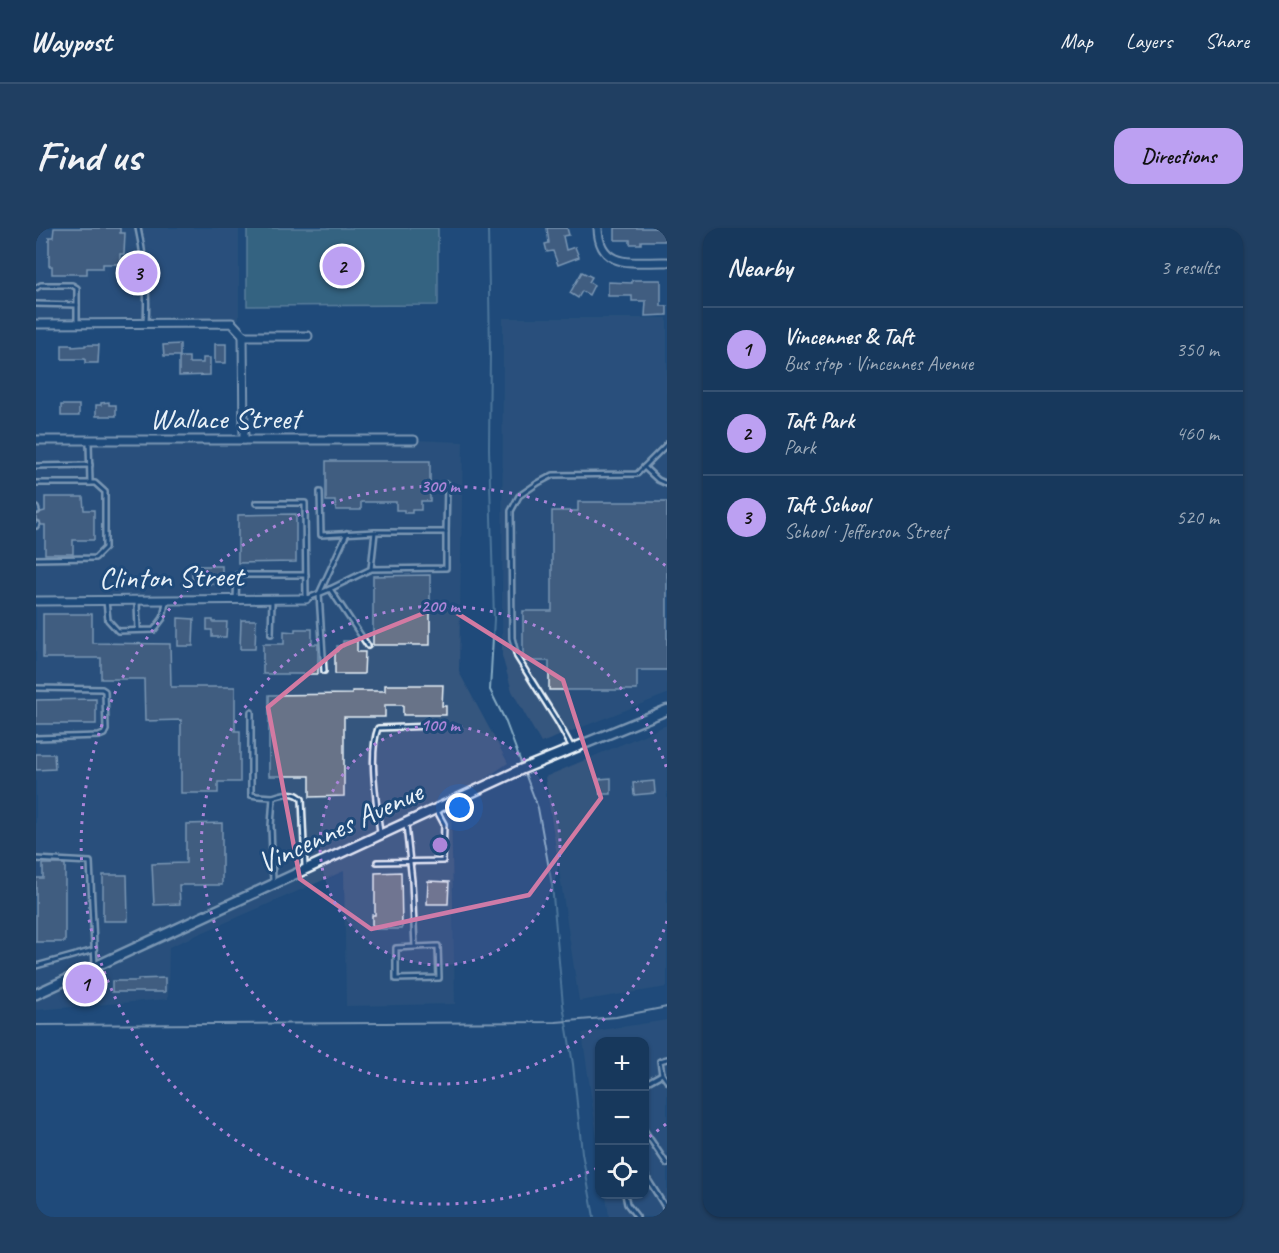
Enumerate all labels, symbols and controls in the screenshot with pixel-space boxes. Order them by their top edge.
text: Waypost [30,24,111,59]
text: Map [1060,28,1093,54]
text: Layers [1126,28,1172,54]
text: Share [1205,28,1249,54]
button: Directions [1114,128,1243,184]
text: Find us [36,130,141,183]
pin: 2 [322,243,362,288]
pin: 3 [118,250,158,296]
text: Nearby [727,251,792,284]
text: 3 results [1160,255,1219,280]
text: Vincennes & Taft [784,323,913,351]
text: 1 [742,337,751,362]
text: 350 m [1176,337,1219,362]
text: Bus stop · Vincennes Avenue [784,351,973,376]
street label: Wallace Street [150,399,304,437]
text: Taft Park [784,407,854,435]
text: 2 [742,421,751,446]
text: 460 m [1176,421,1219,446]
text: Park [784,435,816,460]
text: 300 m [421,475,461,497]
text: Taft School [784,491,869,519]
text: 3 [742,505,751,530]
text: 520 m [1176,505,1219,530]
text: School · Jefferson Street [784,519,948,544]
street label: Clinton Street [98,557,247,597]
text: 200 m [421,595,461,617]
text: 100 m [421,714,461,736]
street label: Vincennes Avenue [252,771,430,882]
your location [445,793,474,822]
centre of rings [430,835,450,855]
pin: 1 [65,962,104,1006]
map controls [595,1037,649,1199]
button: + [595,1037,649,1091]
button: − [595,1091,649,1145]
button: locate [595,1145,649,1199]

